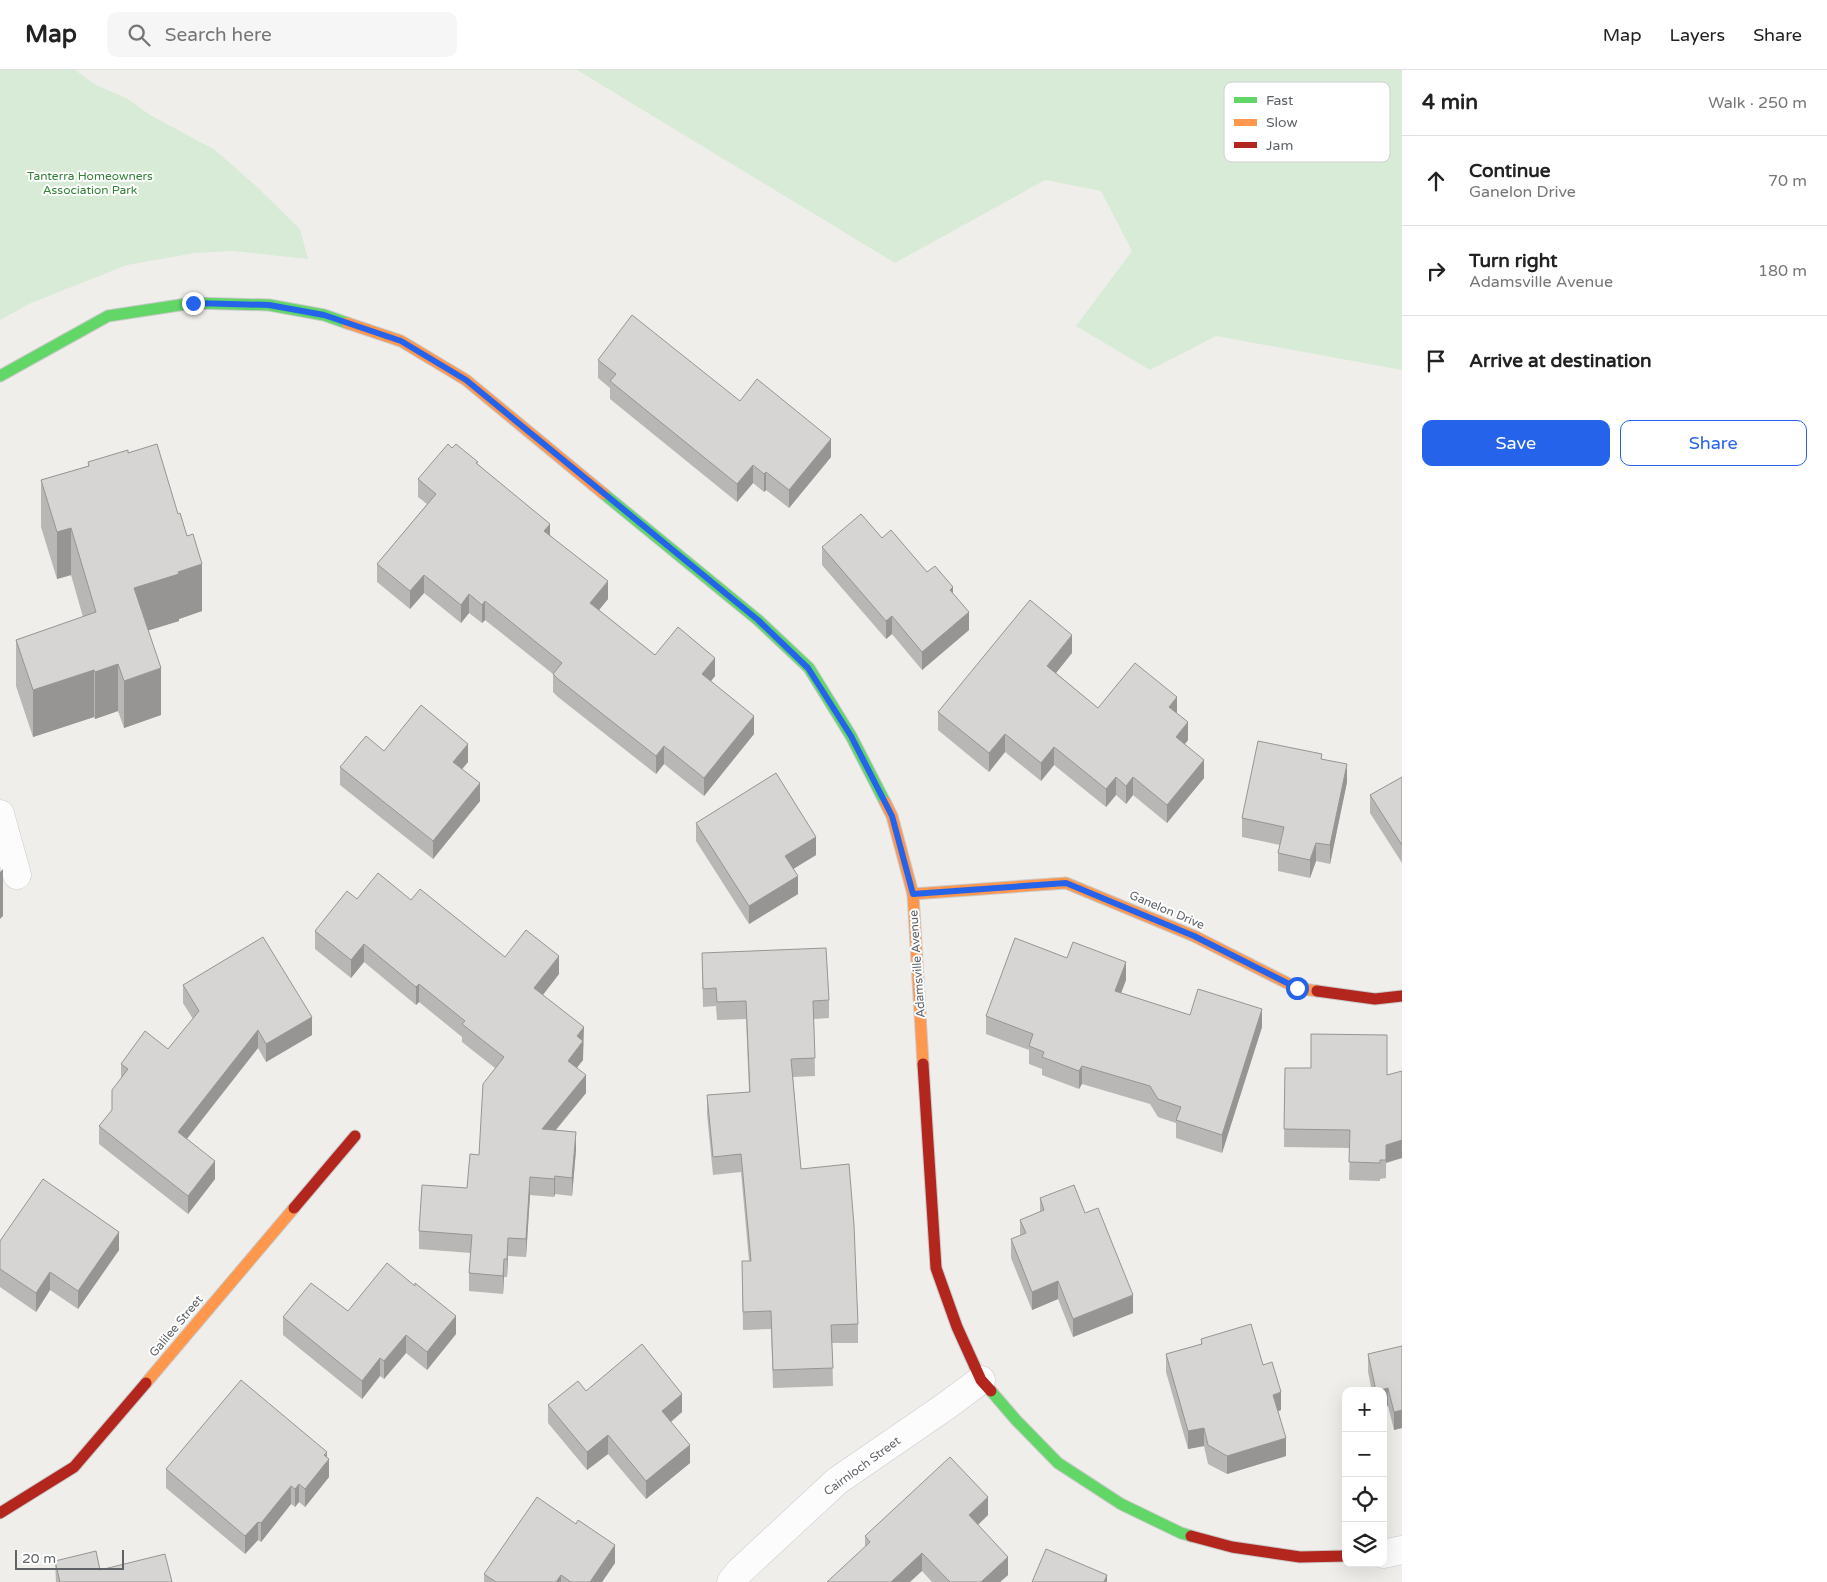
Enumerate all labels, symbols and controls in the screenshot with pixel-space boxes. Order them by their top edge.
search box [107,12,457,57]
text: Map [25,20,77,49]
icon: search [125,21,153,49]
text: Search here [165,24,272,46]
text: Map [1603,24,1642,46]
text: Layers [1670,24,1725,46]
text: Share [1753,24,1802,46]
legend [1224,82,1390,162]
text: 4 min [1422,90,1478,115]
text: Fast [1266,92,1294,109]
text: Walk · 250 m [1708,93,1807,113]
text: Slow [1266,114,1298,131]
text: Jam [1266,137,1293,154]
text: Continue [1469,160,1551,182]
icon: ahead [1422,167,1450,195]
park label: Tanterra Homeowners Association Park [27,169,153,197]
text: 70 m [1768,171,1807,191]
text: Ganelon Drive [1469,182,1576,202]
text: Turn right [1469,250,1557,272]
icon: right [1422,257,1450,285]
text: 180 m [1758,261,1807,281]
text: Adamsville Avenue [1469,272,1613,292]
route end [182,292,205,315]
icon: arrive [1422,347,1450,375]
text: Arrive at destination [1469,350,1652,372]
button: Save [1422,420,1610,466]
button: Share [1620,420,1807,466]
street label: Ganelon Drive [1127,888,1207,932]
street label: Adamsville Avenue [906,909,928,1018]
route start [1286,977,1309,1000]
street label: Galilee Street [146,1292,206,1360]
map controls [1342,1387,1387,1567]
button: + [1342,1387,1387,1432]
button: − [1342,1432,1387,1477]
street label: Cairnloch Street [821,1433,903,1499]
button: locate [1342,1477,1387,1522]
button: layers [1342,1522,1387,1567]
scale bar [15,1547,124,1570]
text: 20 m [22,1550,56,1567]

